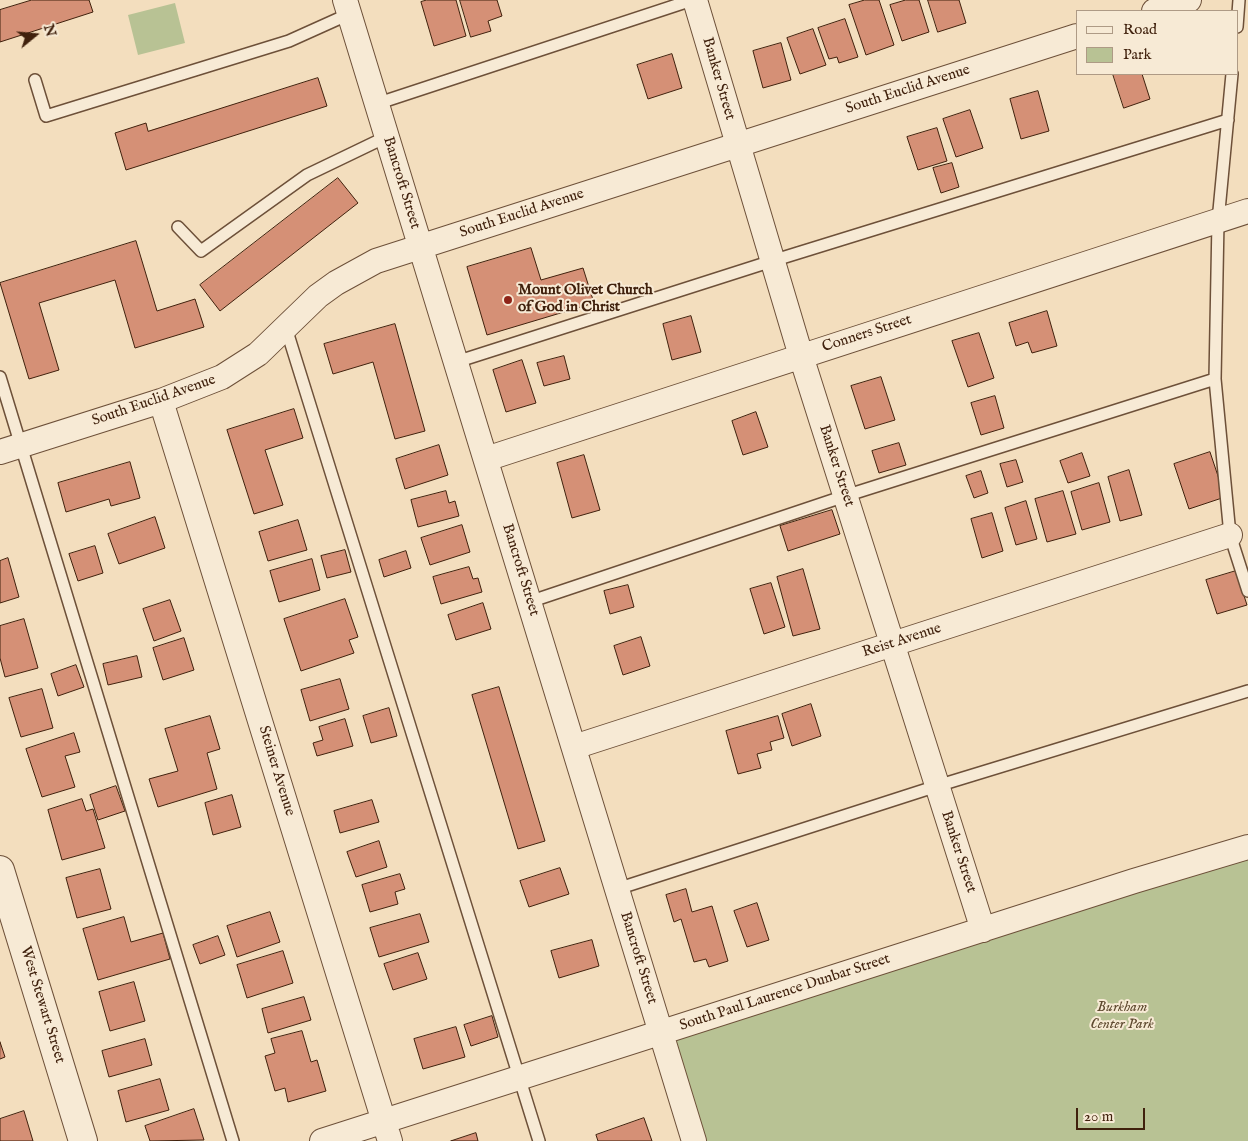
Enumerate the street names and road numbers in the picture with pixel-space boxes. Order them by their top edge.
street label: Banker Street [698,36,738,122]
street label: South Euclid Avenue [844,61,972,119]
street label: Bancroft Street [378,135,424,231]
street label: South Euclid Avenue [458,185,586,243]
street label: Conners Street [820,311,914,357]
street label: South Euclid Avenue [90,371,218,431]
street label: Banker Street [814,423,858,509]
street label: Bancroft Street [497,522,543,618]
street label: Reist Avenue [860,620,944,662]
street label: Steiner Avenue [254,724,298,818]
street label: Banker Street [936,809,980,895]
street label: Bancroft Street [615,910,661,1006]
street label: West Stewart Street [16,944,68,1066]
street label: South Paul Laurence Dunbar Street [677,950,893,1036]

